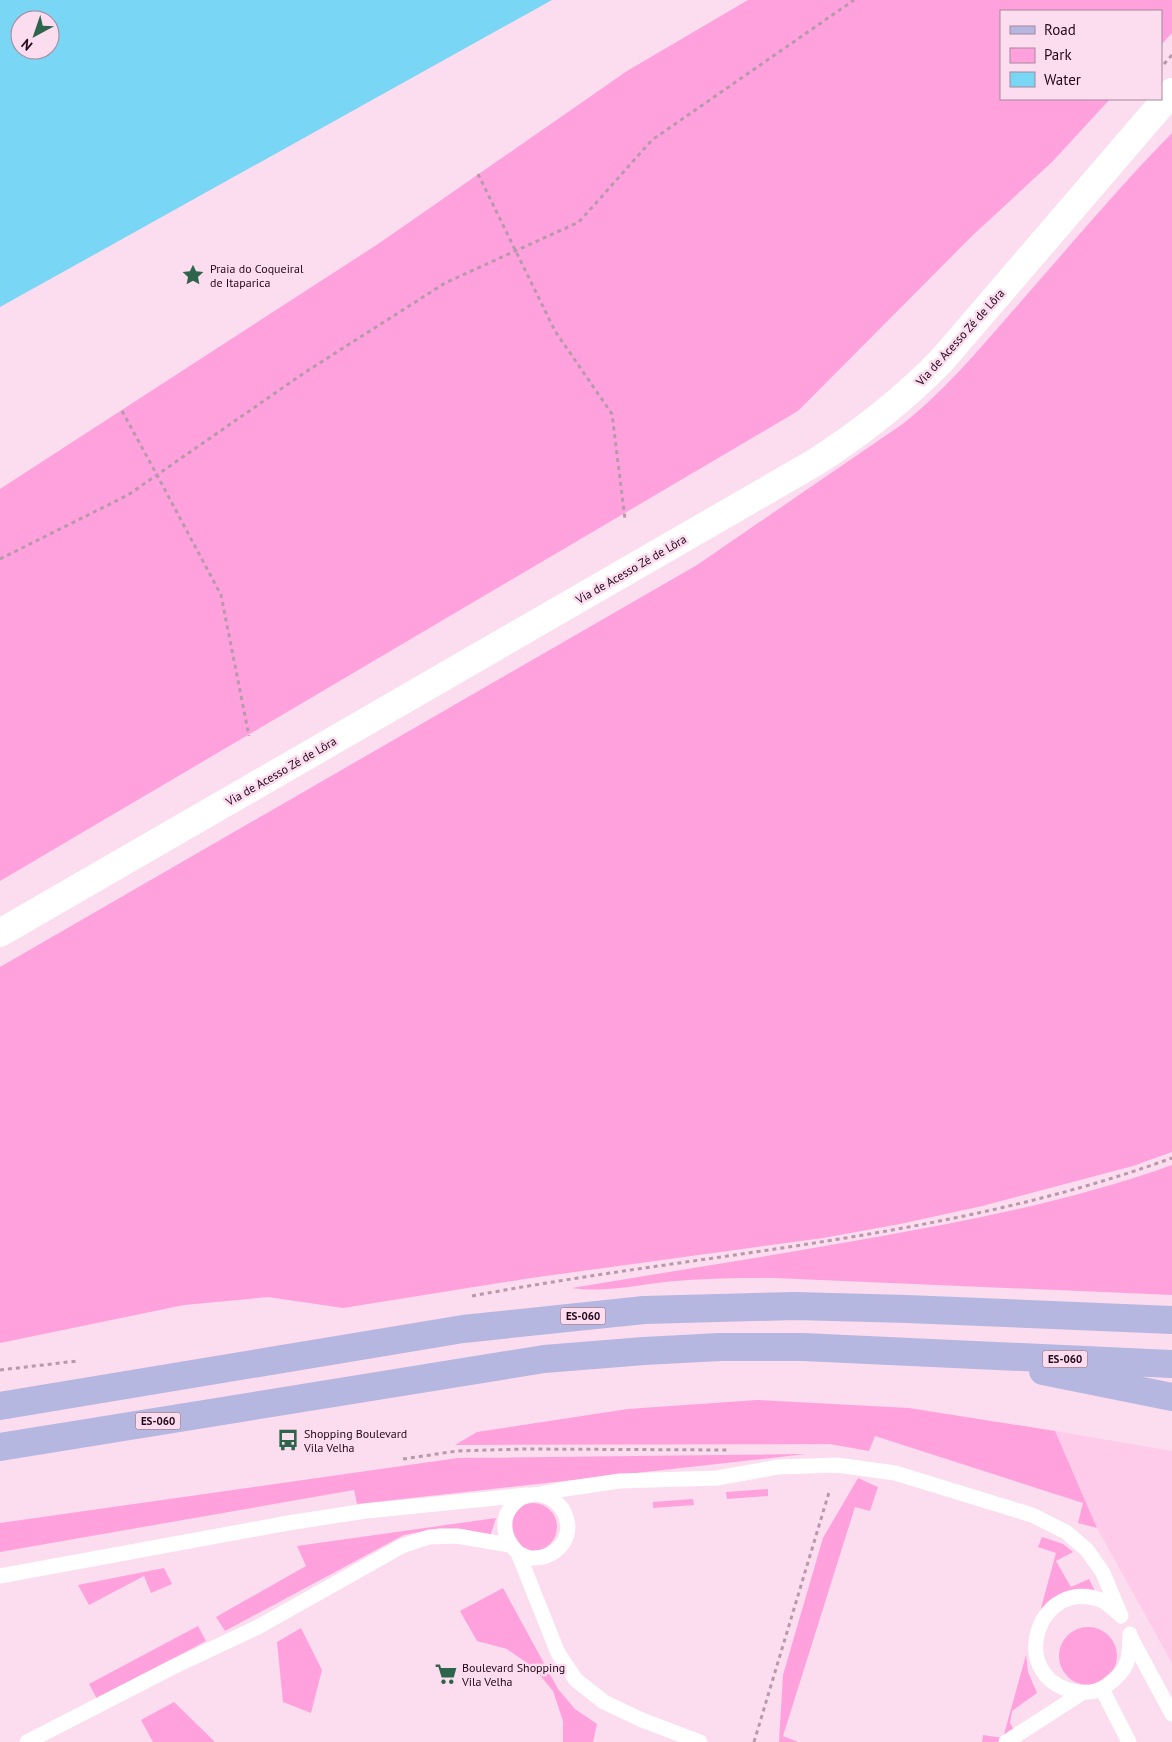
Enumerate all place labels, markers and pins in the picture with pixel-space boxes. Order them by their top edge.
place label: Praia do Coqueiral de Itaparica [210,261,304,290]
place icon: Praia do Coqueiral de Itaparica [180,262,206,288]
place label: Shopping Boulevard Vila Velha [303,1426,407,1455]
bus stop icon: Shopping Boulevard Vila Velha [275,1427,301,1453]
place label: Boulevard Shopping Vila Velha [461,1660,565,1689]
supermarket icon: Boulevard Shopping Vila Velha [433,1661,459,1687]

